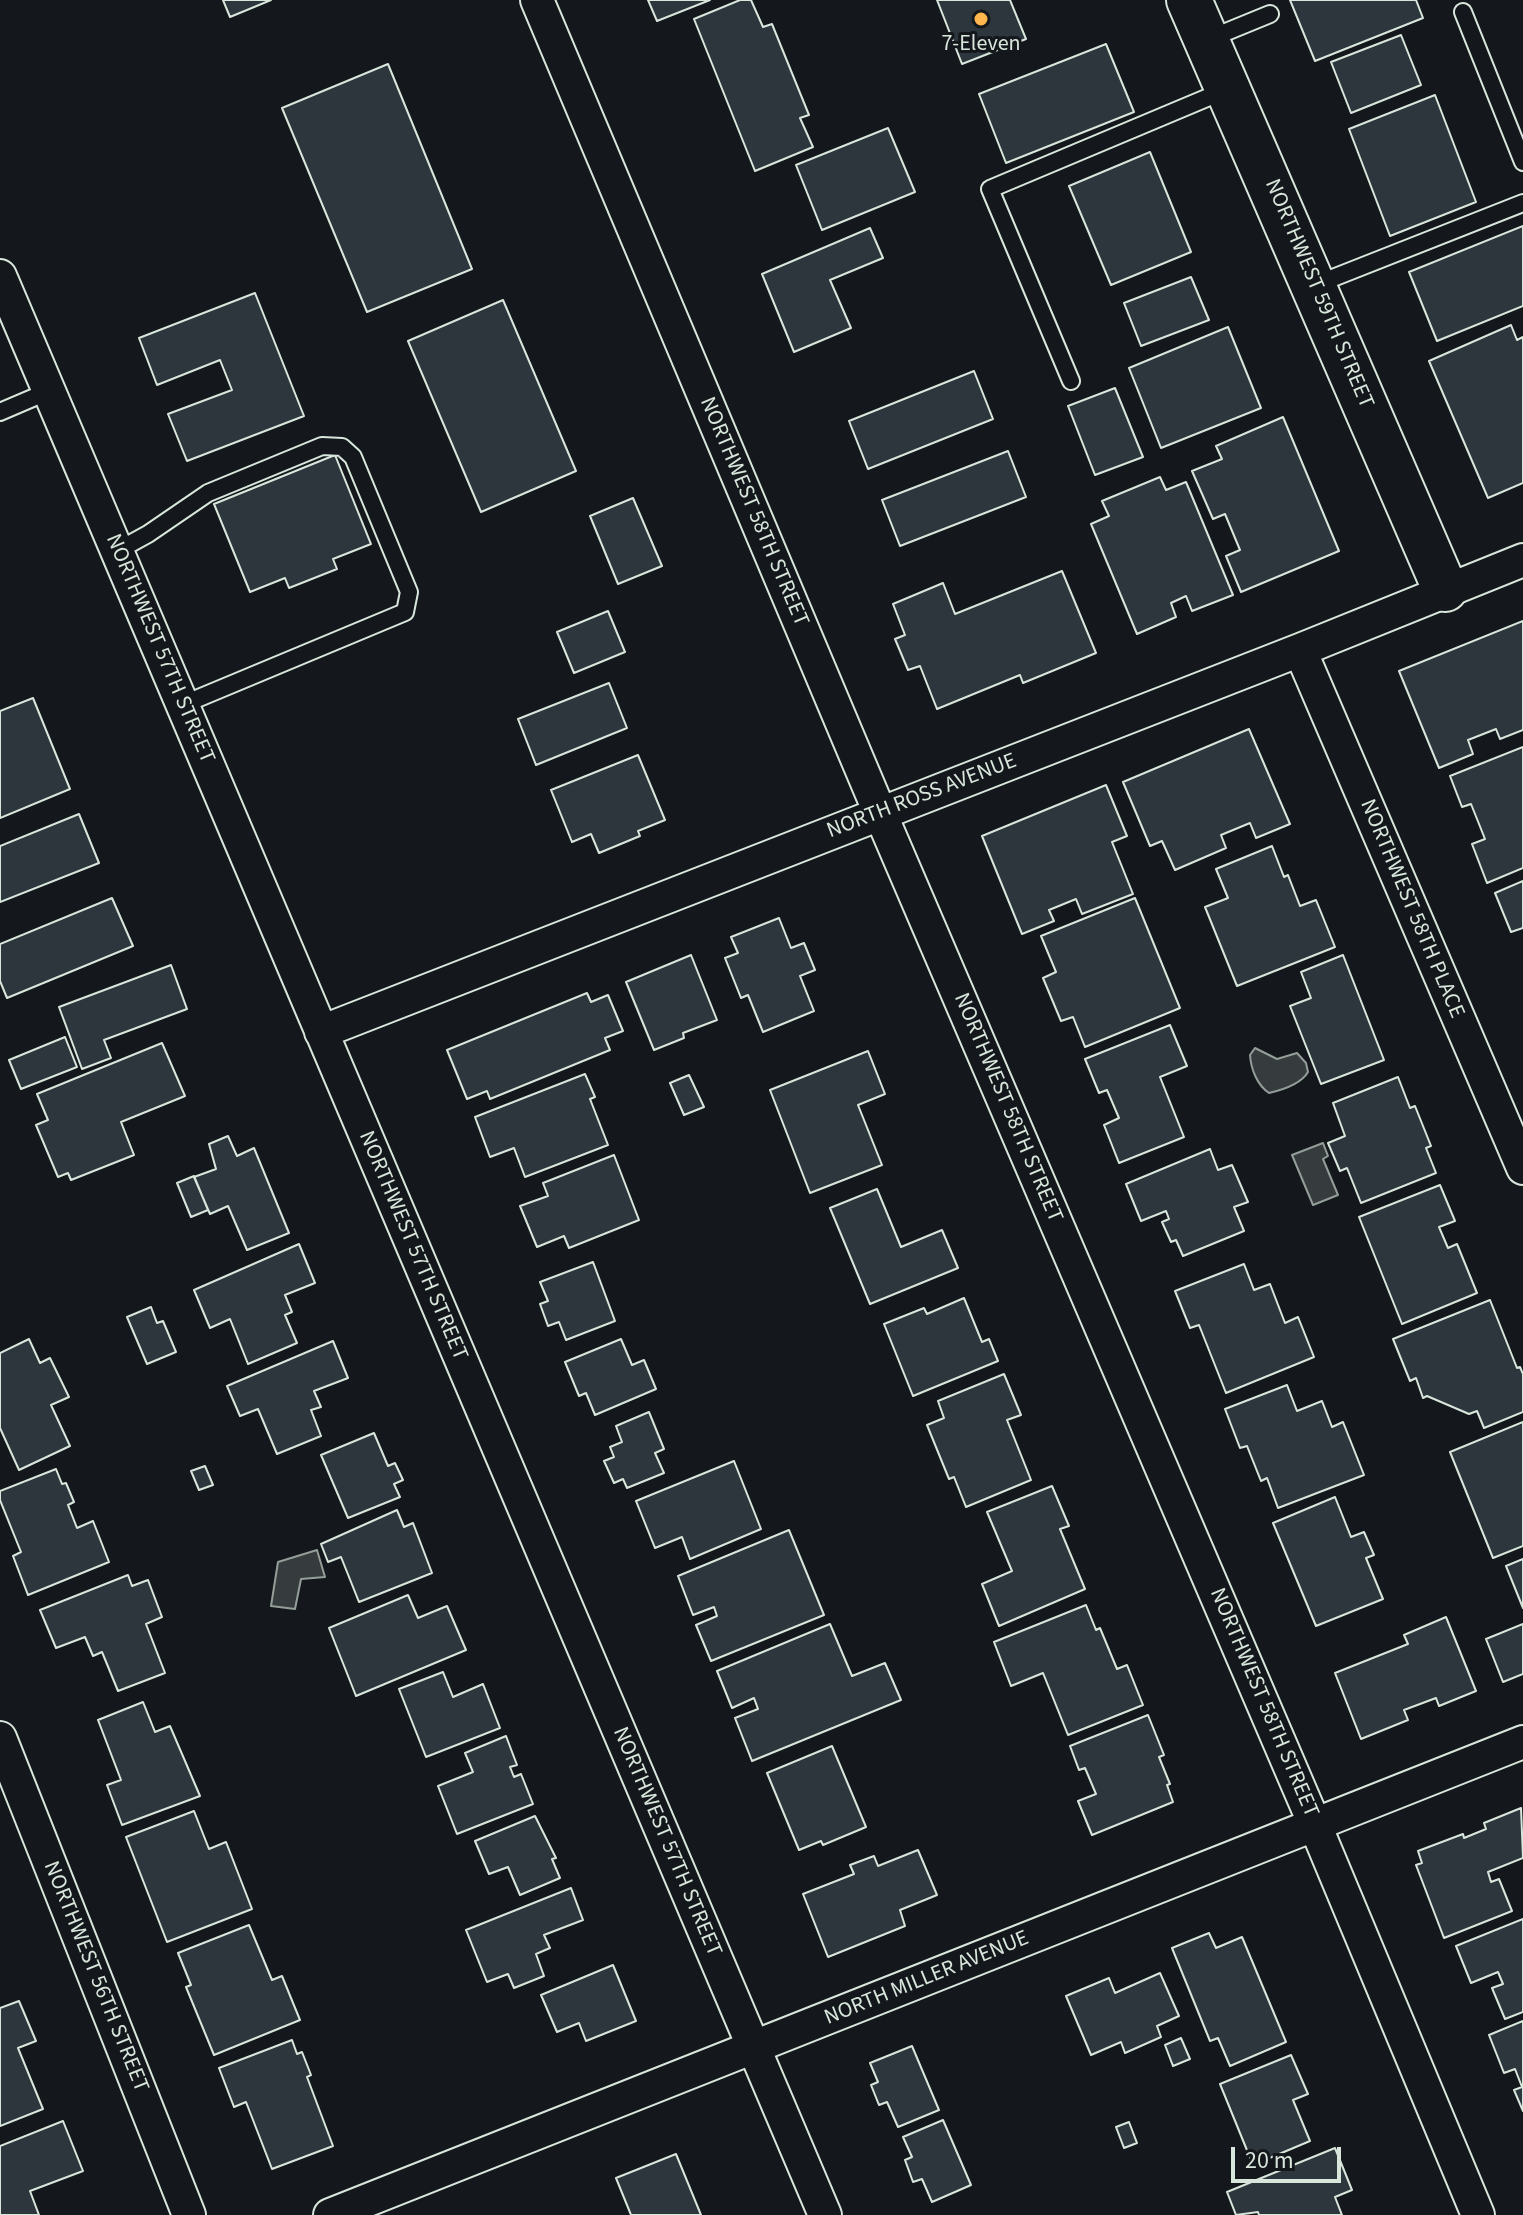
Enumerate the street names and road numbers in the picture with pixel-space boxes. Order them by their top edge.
street label: NORTHWEST 59TH STREET [1258,175,1378,413]
street label: NORTHWEST 58TH STREET [693,393,813,631]
street label: NORTHWEST 57TH STREET [99,530,219,768]
street label: NORTH ROSS AVENUE [823,749,1021,845]
street label: NORTHWEST 58TH PLACE [1353,796,1469,1022]
street label: NORTHWEST 58TH STREET [947,989,1067,1227]
street label: NORTHWEST 57TH STREET [352,1127,472,1365]
street label: NORTHWEST 58TH STREET [1203,1584,1323,1822]
street label: NORTHWEST 57TH STREET [606,1723,726,1961]
street label: NORTHWEST 56TH STREET [37,1858,153,2096]
street label: NORTH MILLER AVENUE [821,1926,1033,2032]

